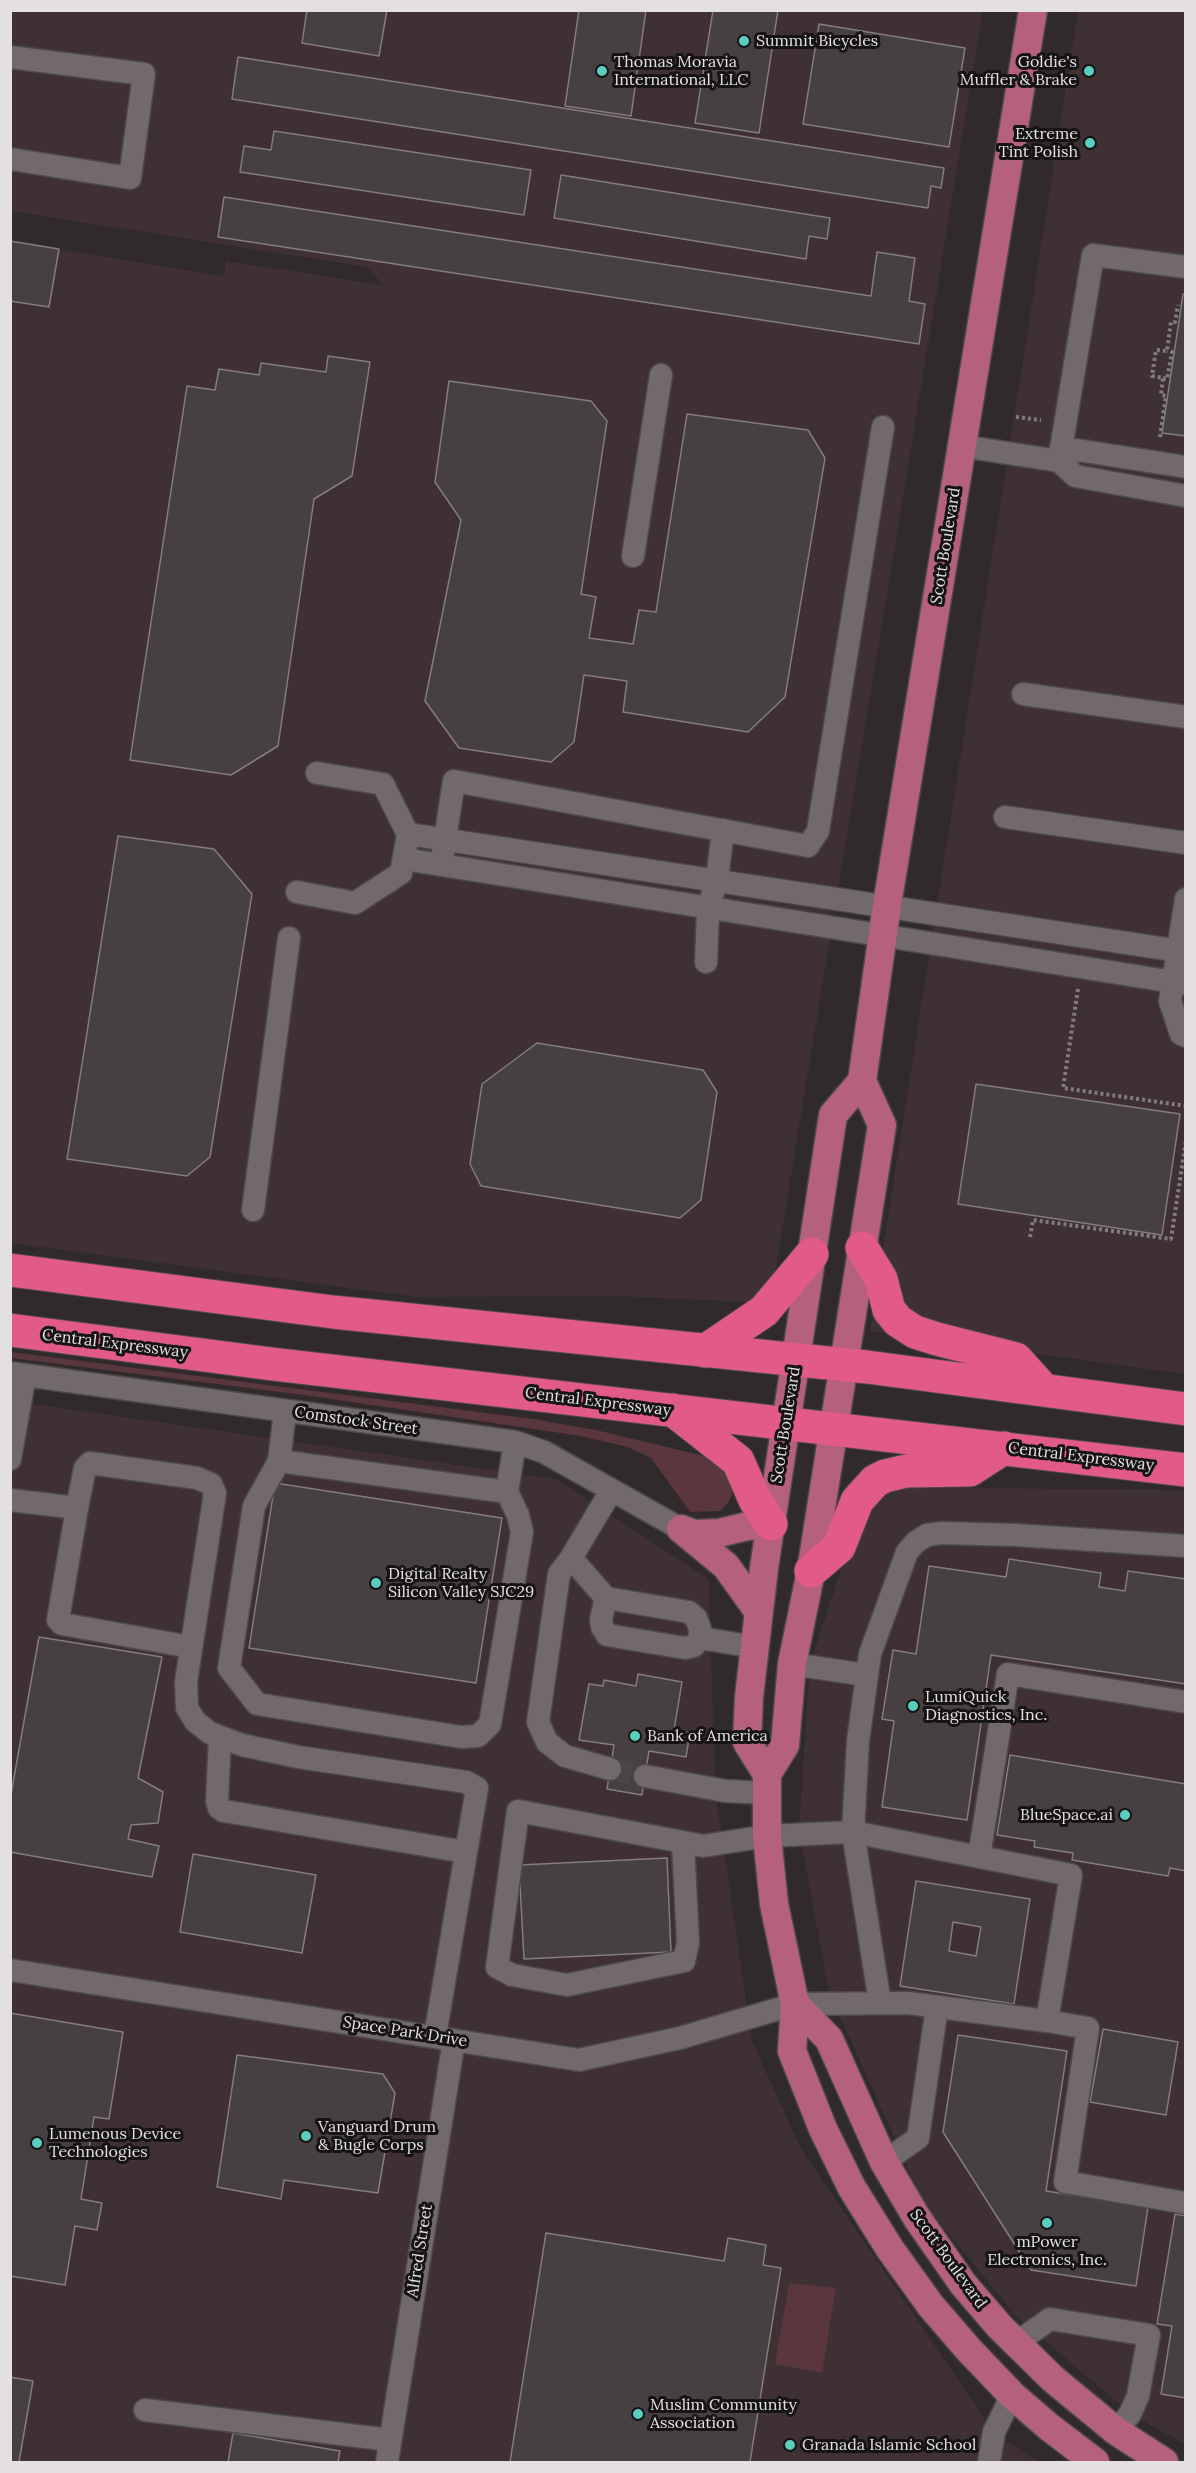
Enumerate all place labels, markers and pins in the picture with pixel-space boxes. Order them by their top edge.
place label: Summit Bicycles [756,31,878,51]
marker: Summit Bicycles [737,34,751,48]
place label: Thomas Moravia International, LLC [614,52,748,90]
place label: Goldie's Muffler & Brake [960,52,1077,90]
marker: Thomas Moravia International, LLC [595,64,609,78]
marker: Goldie's Muffler & Brake [1082,64,1096,78]
place label: Extreme Tint Polish [999,124,1078,162]
marker: Extreme Tint Polish [1083,136,1097,150]
place label: Digital Realty Silicon Valley SJC29 [388,1564,534,1602]
marker: Digital Realty Silicon Valley SJC29 [369,1576,383,1590]
place label: LumiQuick Diagnostics, Inc. [925,1687,1047,1725]
marker: LumiQuick Diagnostics, Inc. [906,1699,920,1713]
place label: Bank of America [647,1726,768,1746]
marker: Bank of America [628,1729,642,1743]
place label: BlueSpace.ai [1020,1805,1113,1825]
marker: BlueSpace.ai [1118,1808,1132,1822]
place label: Vanguard Drum & Bugle Corps [318,2117,436,2155]
place label: Lumenous Device Technologies [49,2124,181,2162]
marker: Vanguard Drum & Bugle Corps [299,2129,313,2143]
marker: Lumenous Device Technologies [30,2136,44,2150]
marker: mPower Electronics, Inc. [1040,2216,1054,2230]
place label: mPower Electronics, Inc. [987,2232,1107,2270]
place label: Muslim Community Association [650,2395,797,2433]
marker: Muslim Community Association [631,2407,645,2421]
place label: Granada Islamic School [802,2435,976,2455]
marker: Granada Islamic School [783,2438,797,2452]

